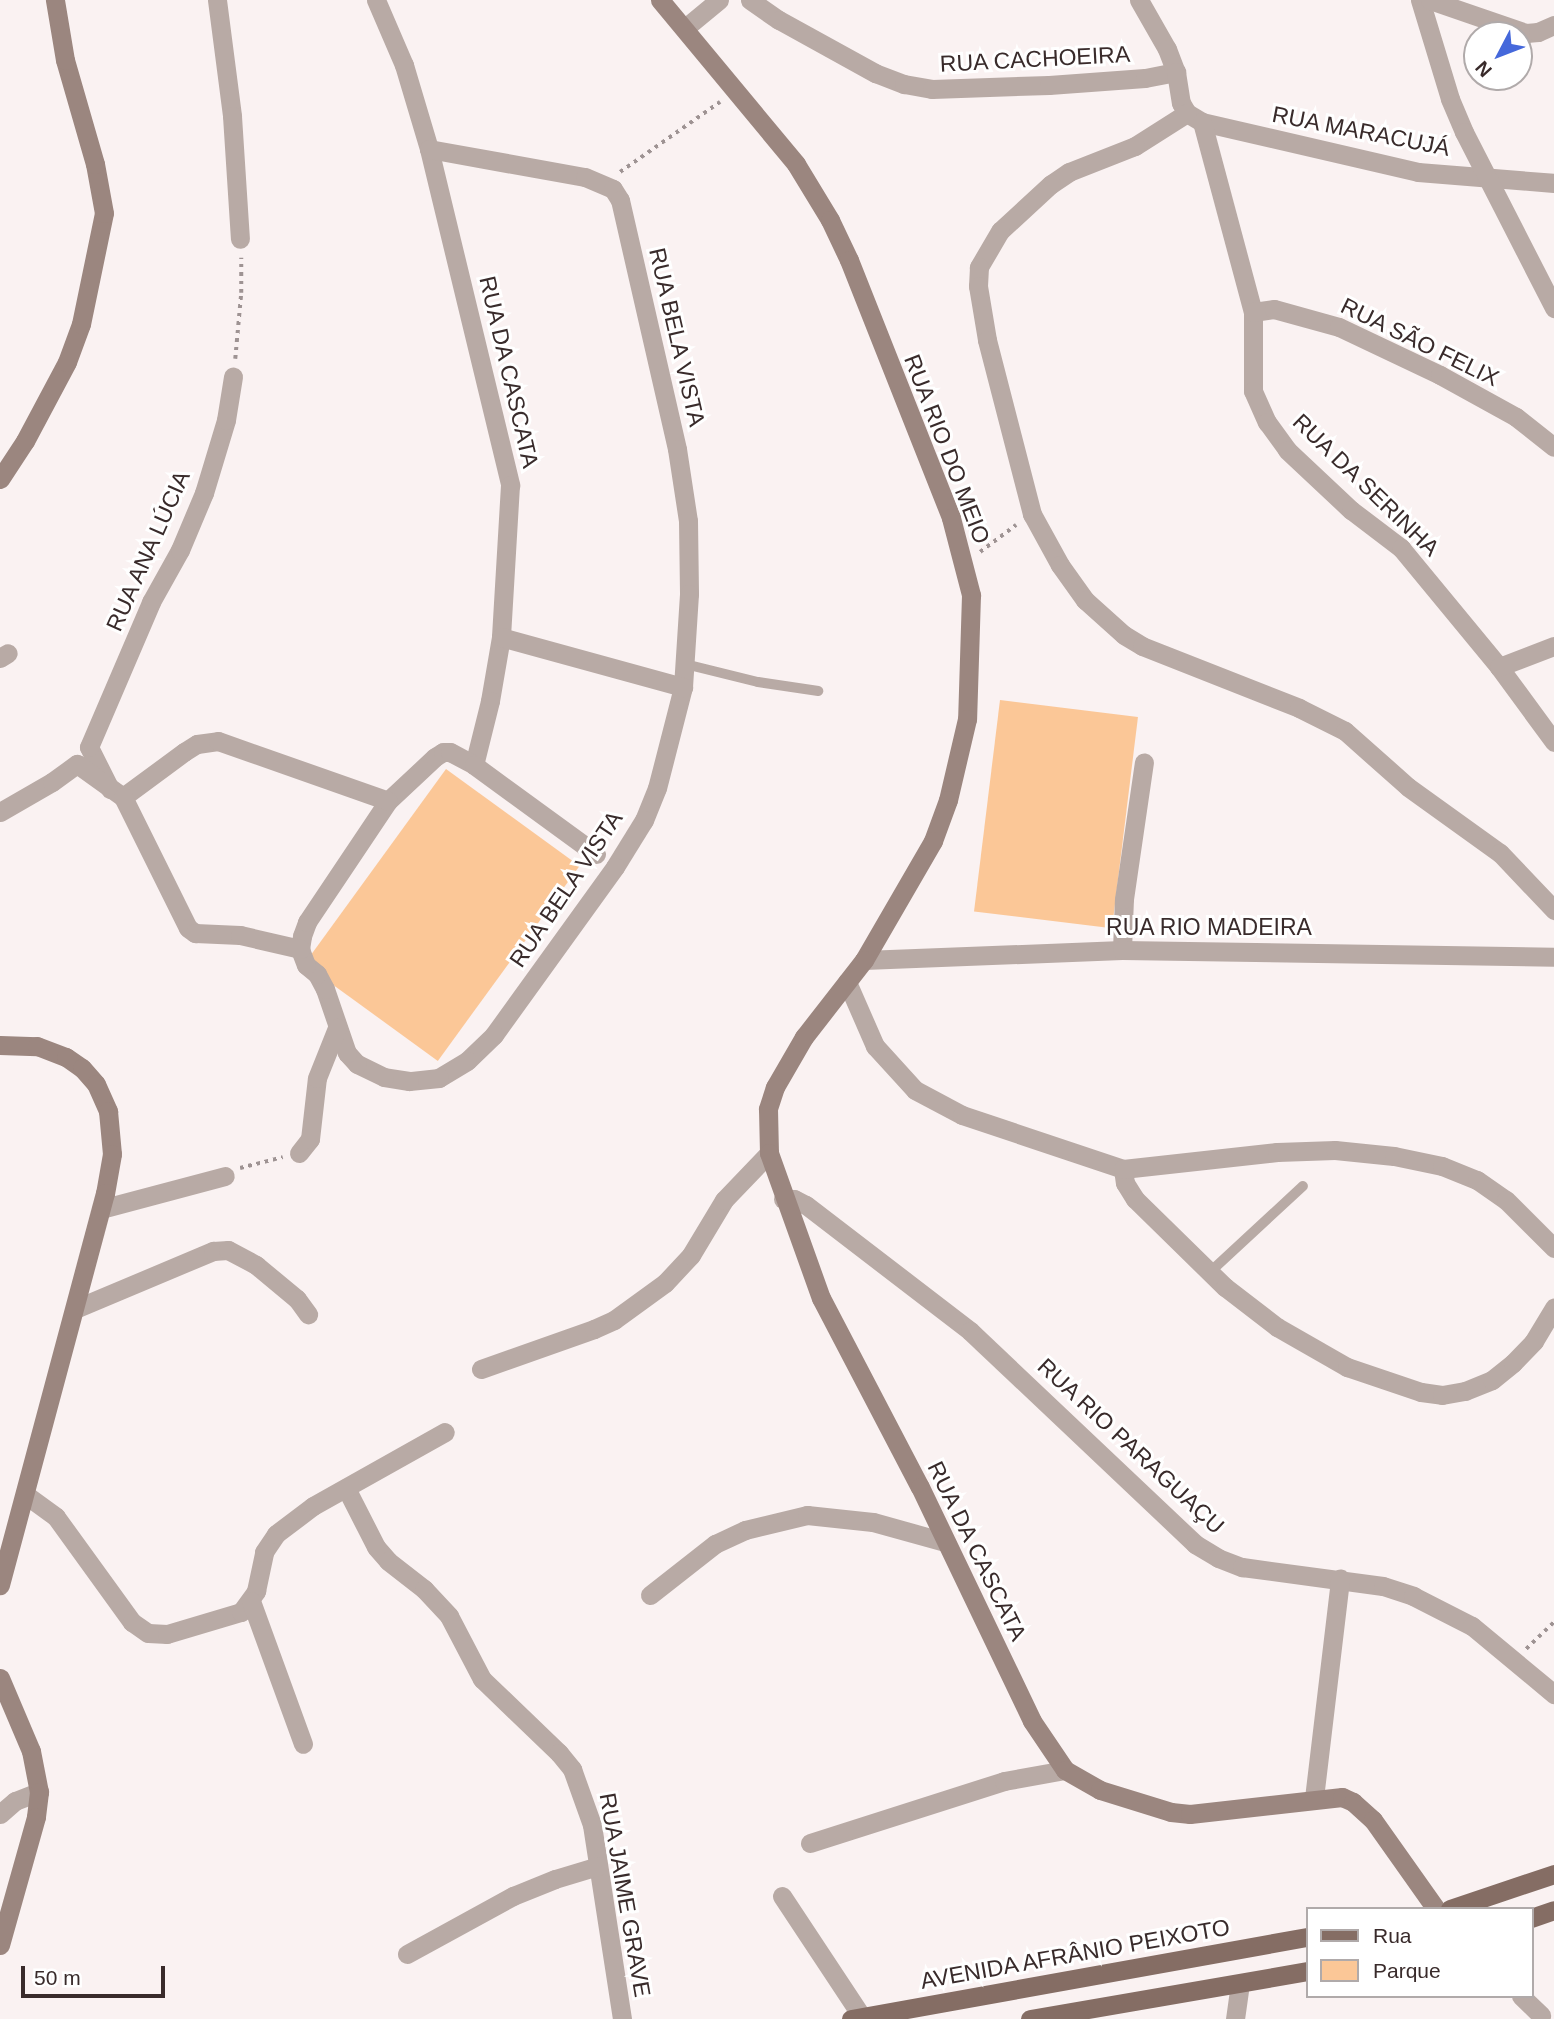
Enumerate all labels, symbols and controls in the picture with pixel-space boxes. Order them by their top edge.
north arrow [1463,21,1533,91]
street label: RUA CACHOEIRA [939,40,1131,78]
text: N [1471,57,1496,81]
street label: RUA MARACUJÁ [1269,100,1453,162]
street label: RUA BELA VISTA [643,244,711,430]
street label: RUA DA CASCATA [473,272,545,472]
street label: RUA SÃO FELIX [1336,291,1504,393]
street label: RUA RIO DO MEIO [898,350,996,548]
street label: RUA DA SERINHA [1286,407,1446,563]
street label: RUA ANA LÚCIA [100,465,196,637]
street label: RUA BELA VISTA [503,805,629,973]
street label: RUA RIO MADEIRA [1105,913,1313,941]
street label: RUA RIO PARAGUAÇU [1032,1352,1230,1540]
street label: RUA DA CASCATA [921,1456,1033,1646]
street label: RUA JAIME GRAVE [593,1790,657,2000]
legend [1306,1907,1533,1998]
street label: AVENIDA AFRÂNIO PEIXOTO [917,1913,1233,1995]
text: Rua [1373,1924,1412,1947]
scale bar [24,1952,168,1996]
text: Parque [1373,1959,1441,1982]
text: 50 m [34,1966,81,1989]

